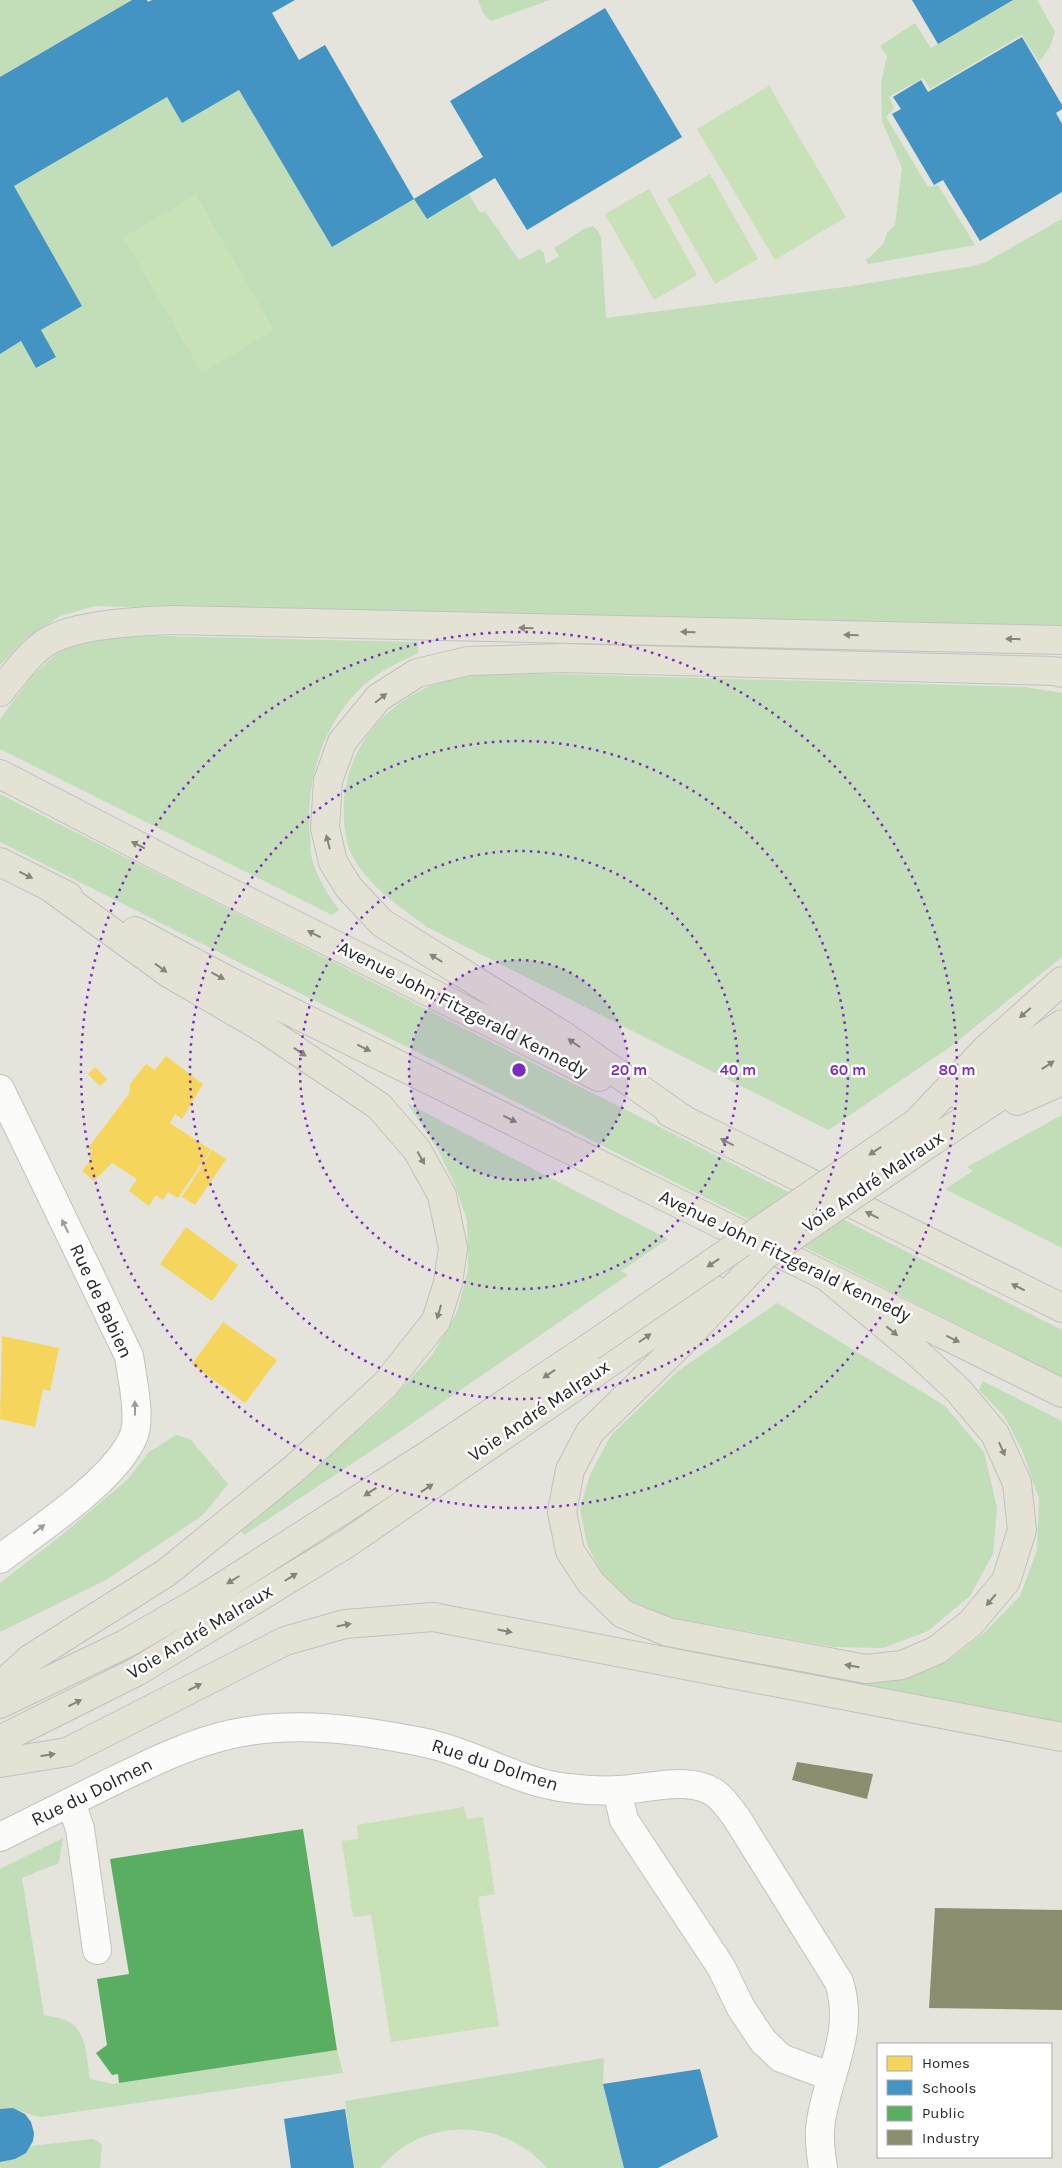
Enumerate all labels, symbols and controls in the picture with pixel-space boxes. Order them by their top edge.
one-way arrow [518,624,534,632]
one-way arrow [680,627,696,635]
one-way arrow [843,631,859,639]
one-way arrow [1005,635,1021,643]
one-way arrow [374,692,387,703]
one-way arrow [324,835,332,850]
one-way arrow [130,841,145,849]
one-way arrow [19,871,33,879]
one-way arrow [306,930,321,938]
street label: Avenue John Fitzgerald Kennedy [334,936,592,1082]
one-way arrow [429,953,442,962]
one-way arrow [154,963,168,973]
one-way arrow [211,972,226,980]
one-way arrow [1020,1007,1032,1019]
one-way arrow [567,1038,581,1048]
one-way arrow [357,1044,371,1052]
one-way arrow [294,1047,307,1057]
one-way arrow [1041,1060,1054,1070]
centre of rings [510,1061,528,1079]
text: 20 m [611,1061,647,1079]
text: 40 m [720,1061,756,1079]
text: 60 m [830,1061,866,1079]
text: 80 m [938,1061,976,1079]
one-way arrow [503,1115,517,1123]
street label: Voie André Malraux [798,1126,948,1237]
one-way arrow [720,1138,734,1146]
one-way arrow [869,1146,882,1156]
one-way arrow [417,1151,426,1164]
street label: Avenue John Fitzgerald Kennedy [656,1185,915,1327]
one-way arrow [865,1211,880,1219]
one-way arrow [61,1219,69,1233]
street label: Rue de Babien [65,1240,137,1362]
one-way arrow [706,1258,720,1268]
one-way arrow [1011,1282,1025,1290]
one-way arrow [434,1305,442,1320]
one-way arrow [885,1325,897,1337]
one-way arrow [638,1333,652,1343]
one-way arrow [946,1335,960,1343]
street label: Voie André Malraux [464,1355,614,1466]
one-way arrow [542,1369,556,1379]
one-way arrow [131,1400,139,1416]
one-way arrow [998,1442,1006,1456]
one-way arrow [420,1483,434,1493]
one-way arrow [363,1488,377,1497]
one-way arrow [32,1524,46,1534]
one-way arrow [284,1573,298,1582]
one-way arrow [226,1575,240,1585]
street label: Voie André Malraux [123,1580,277,1684]
one-way arrow [985,1593,996,1606]
one-way arrow [336,1620,352,1628]
one-way arrow [497,1627,512,1635]
one-way arrow [844,1662,860,1670]
one-way arrow [188,1683,202,1691]
one-way arrow [68,1699,82,1707]
street label: Rue du Dolmen [429,1734,561,1796]
one-way arrow [40,1751,56,1759]
street label: Rue du Dolmen [28,1753,156,1831]
legend [877,2043,1052,2158]
text: Homes [922,2054,970,2072]
text: Schools [922,2079,976,2097]
text: Public [922,2104,965,2122]
text: Industry [922,2129,979,2147]

